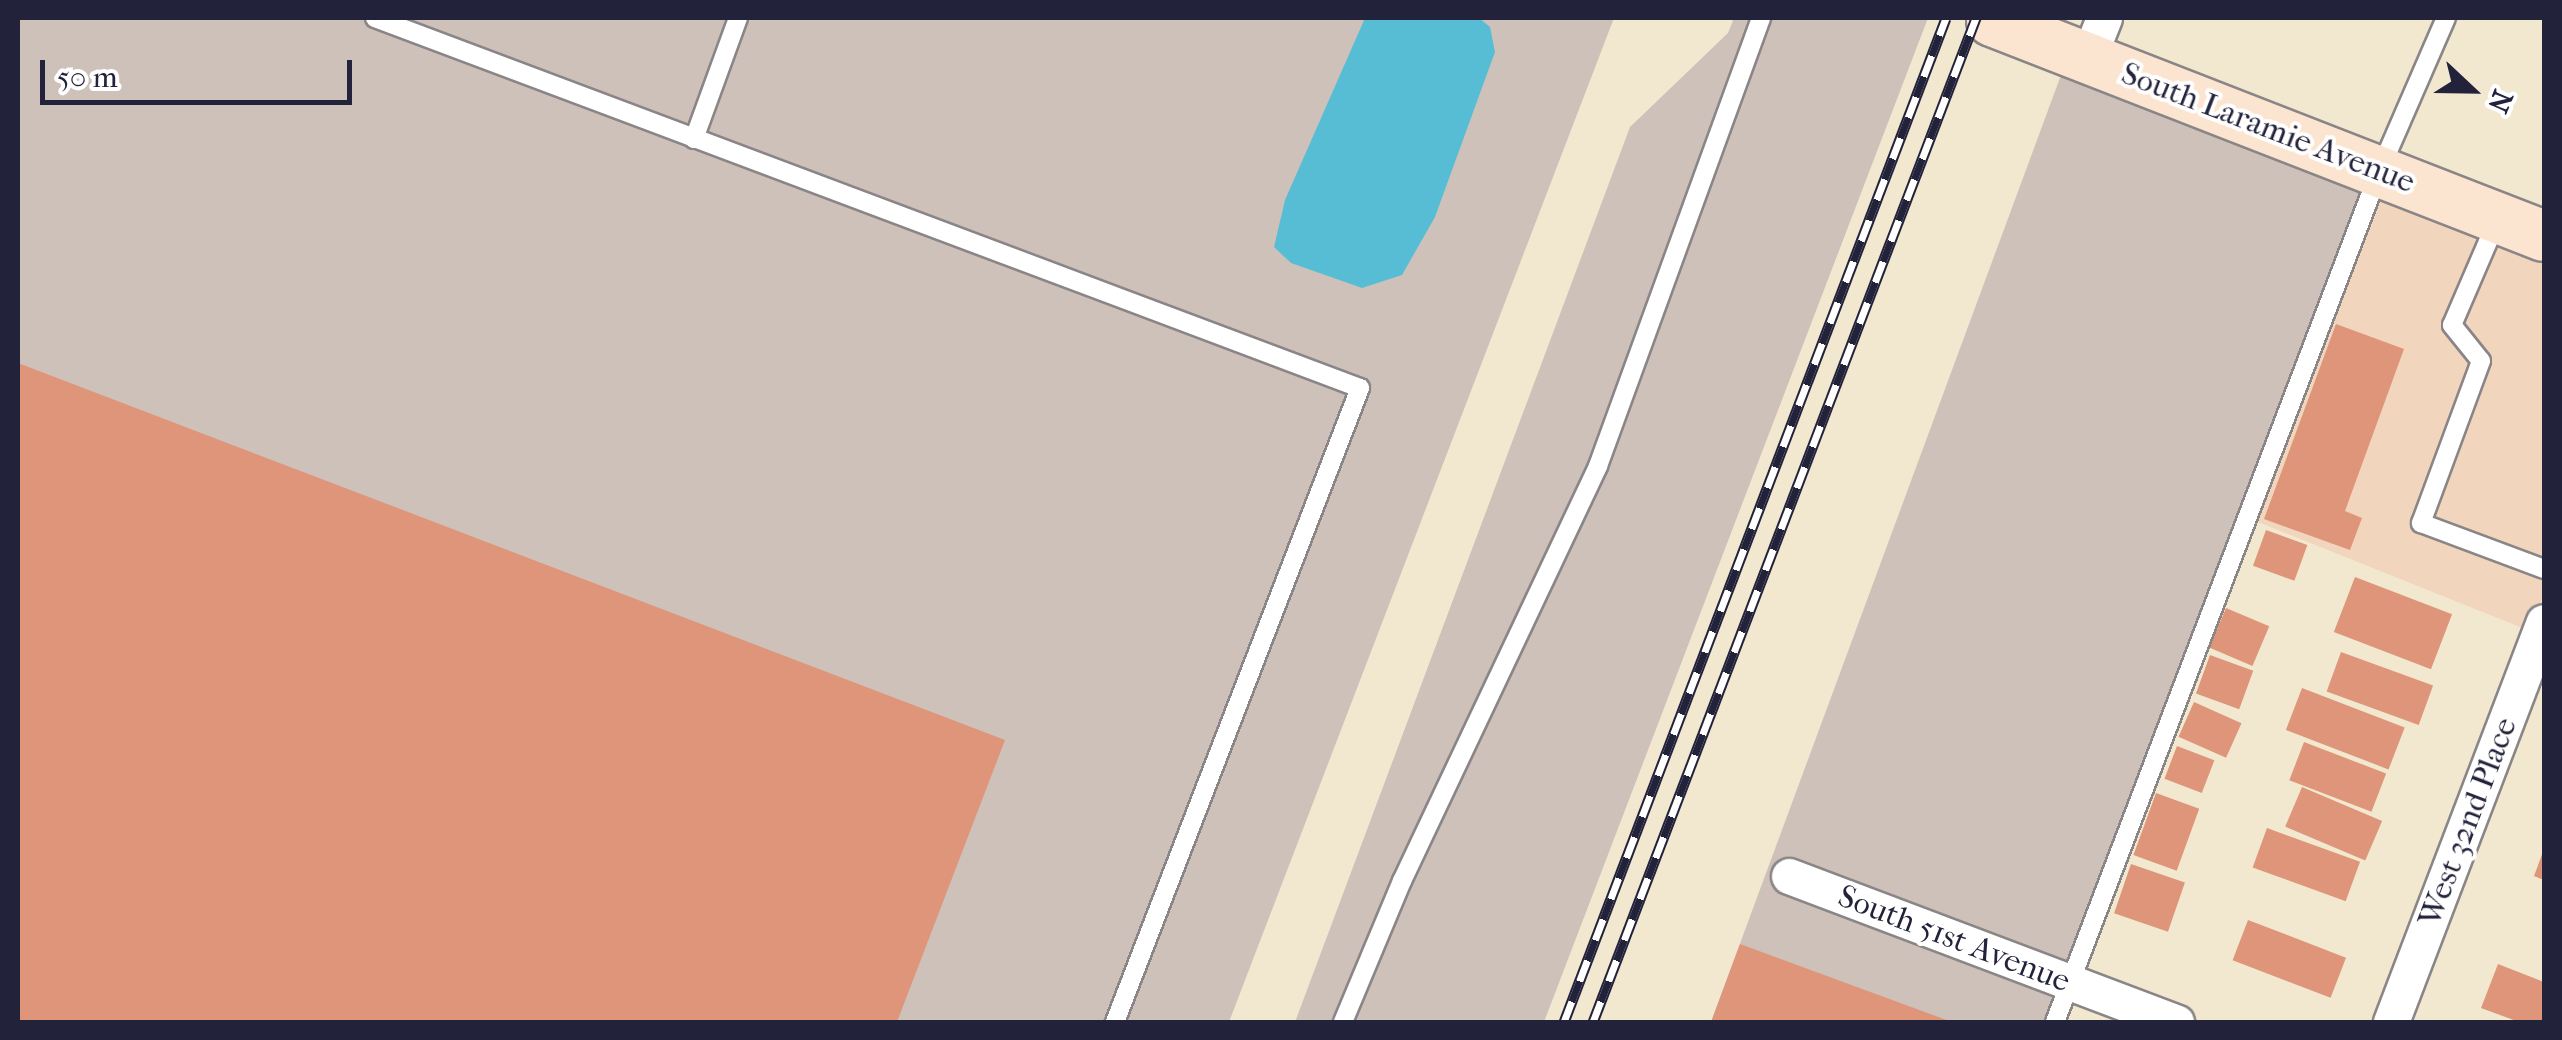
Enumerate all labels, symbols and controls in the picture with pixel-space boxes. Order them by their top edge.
scale bar [45,40,358,102]
north arrow [2422,40,2522,140]
street label: South Laramie Avenue [2116,54,2420,202]
text: 50 m [57,60,118,95]
text: N [2481,85,2520,117]
street label: West 32nd Place [2411,712,2525,932]
street label: South 51st Avenue [1833,877,2075,1001]

